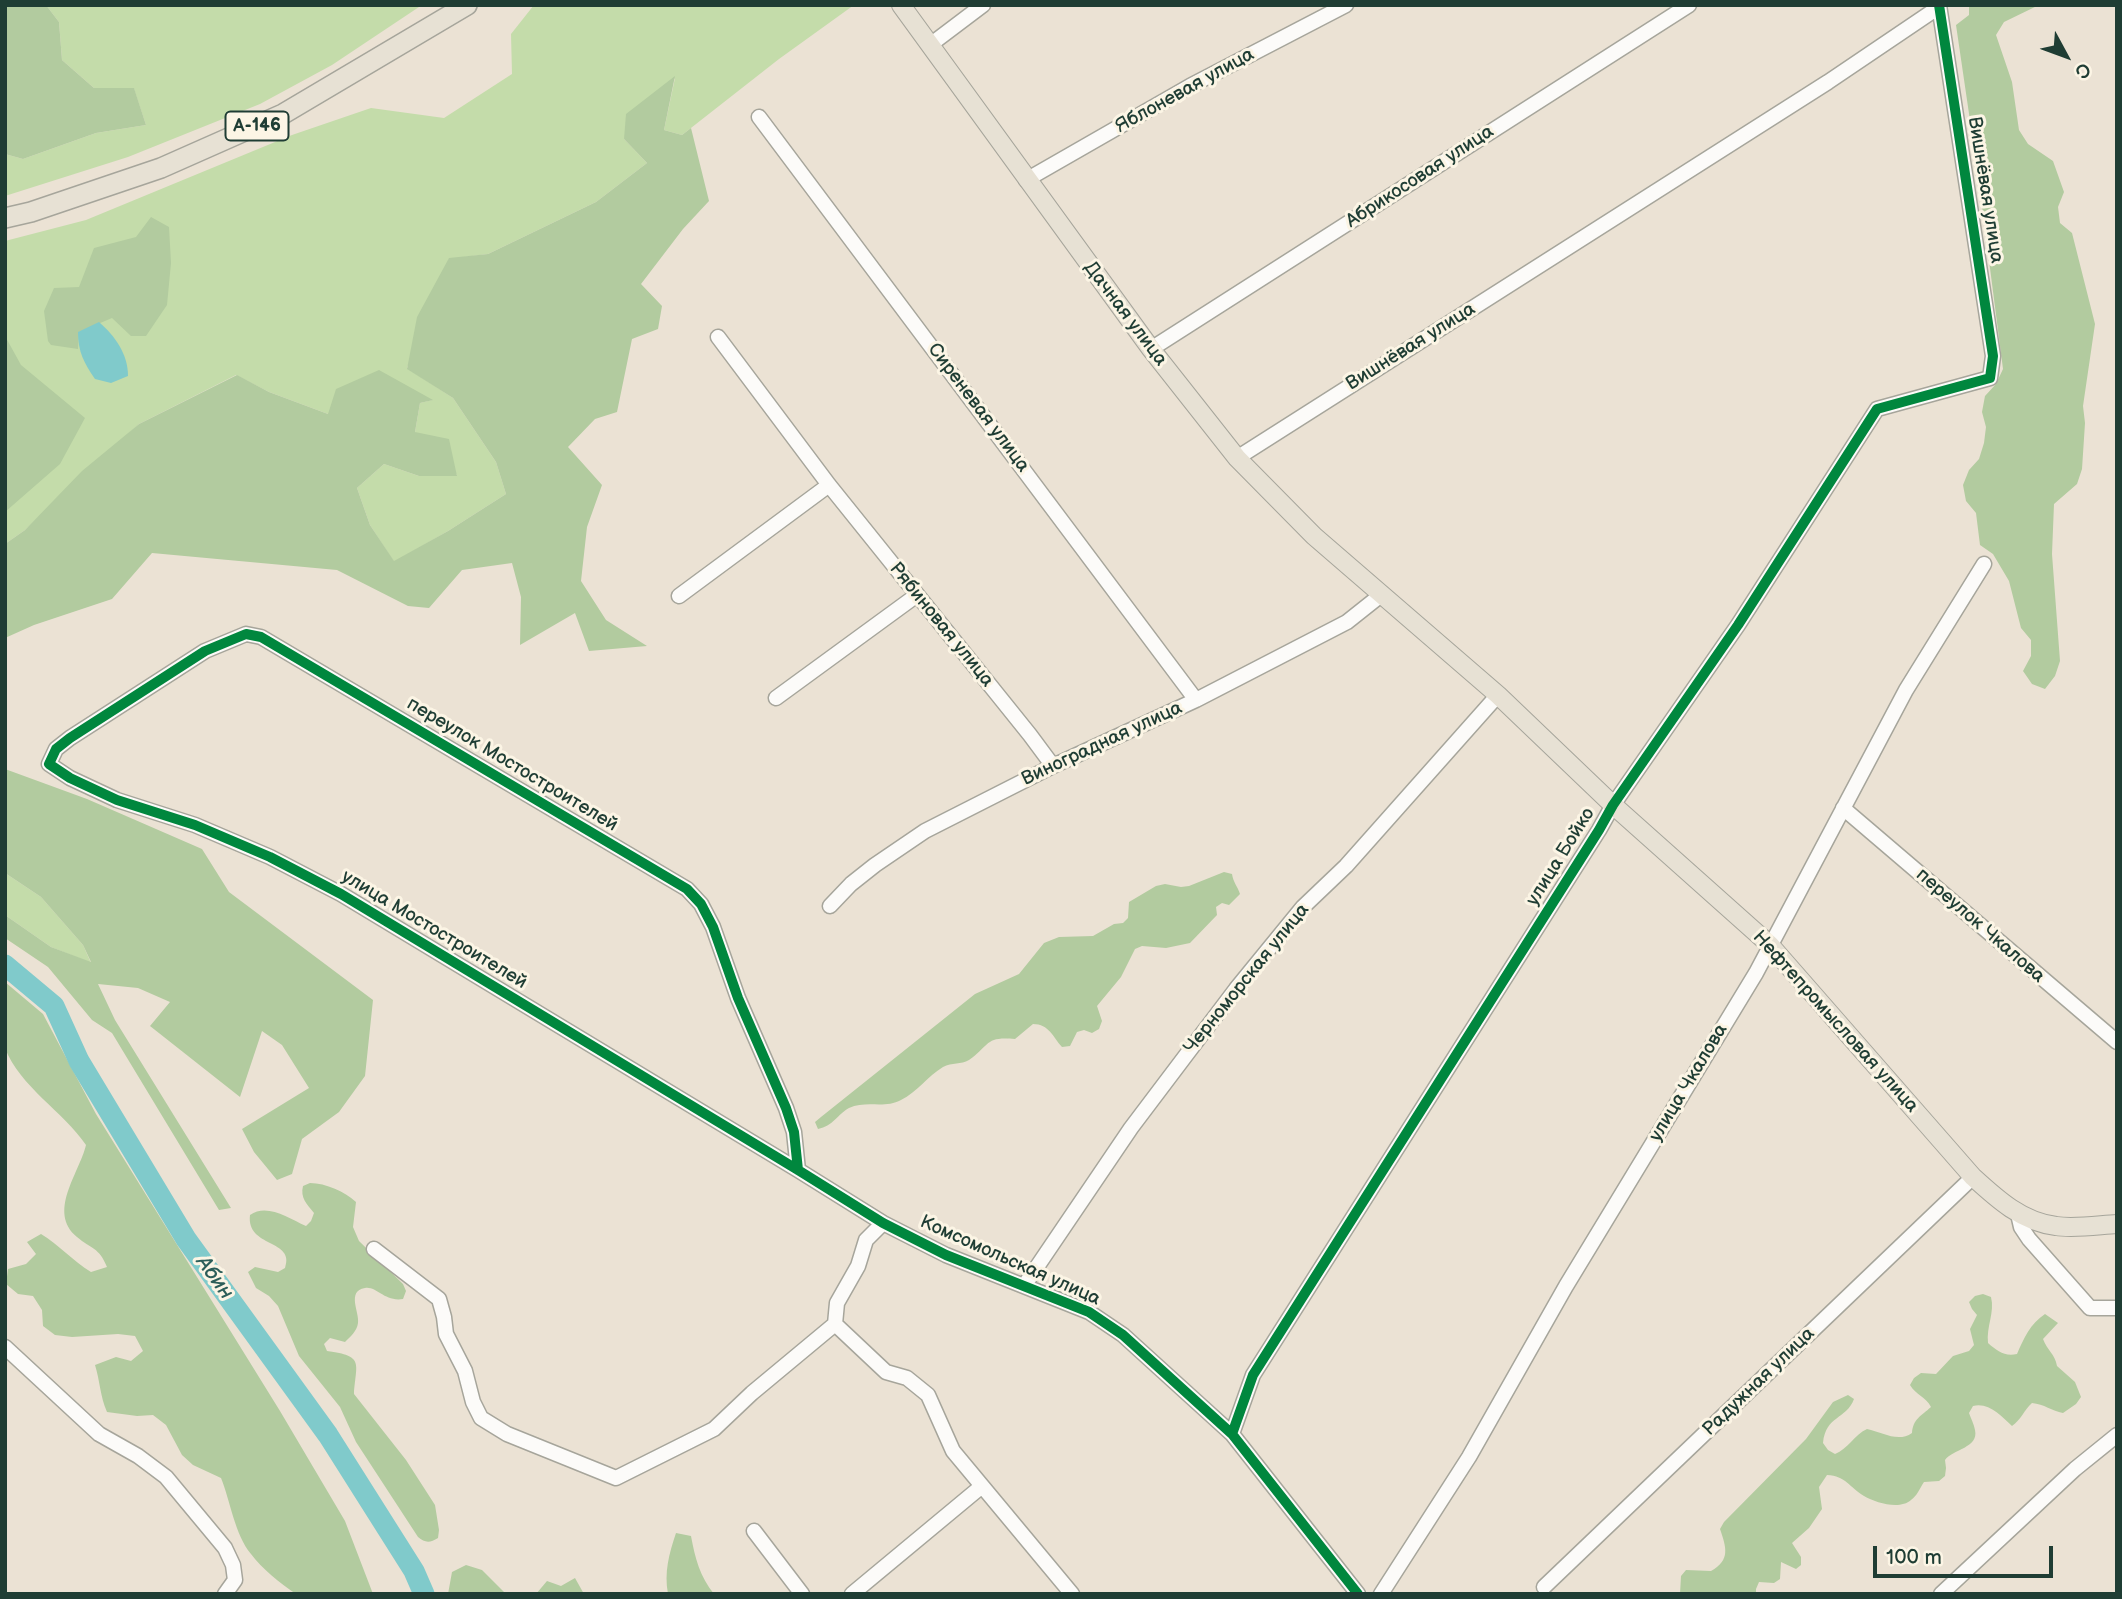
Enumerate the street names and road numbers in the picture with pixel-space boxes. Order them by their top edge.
street label: Яблоневая улица [1112,43,1258,139]
road number: А-146 [226,112,288,140]
street label: Вишнёвая улица [1962,115,2008,265]
street label: Абрикосовая улица [1342,121,1498,233]
street label: Дачная улица [1078,257,1172,371]
street label: Вишнёвая улица [1342,298,1480,396]
street label: Сиреневая улица [922,339,1034,477]
street label: Рябиновая улица [884,558,998,692]
street label: переулок Мостостроителей [402,693,622,837]
street label: Виноградная улица [1018,697,1186,791]
street label: улица Бойко [1522,804,1600,910]
street label: переулок Чкалова [1911,864,2049,988]
street label: улица Мостостроителей [337,866,531,994]
street label: Черноморская улица [1180,899,1314,1059]
street label: Нефтепромысловая улица [1747,926,1923,1118]
street label: улица Чкалова [1645,1020,1733,1146]
street label: Комсомольская улица [916,1211,1104,1311]
street label: Радужная улица [1698,1323,1820,1441]

